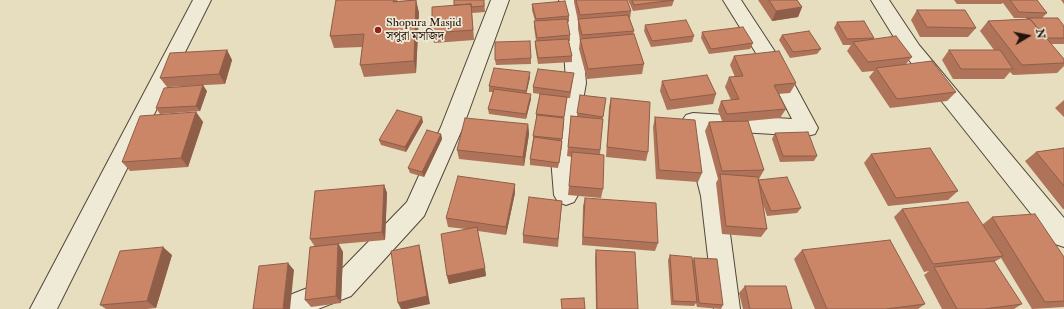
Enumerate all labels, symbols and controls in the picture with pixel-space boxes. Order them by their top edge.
place label: Shopura Masjid সপুরা মসজিদ [386,16,461,44]
north arrow [1008,16,1048,56]
marker: Shopura Masjid সপুরা মসজিদ [373,25,383,35]
text: N [1033,28,1048,40]

